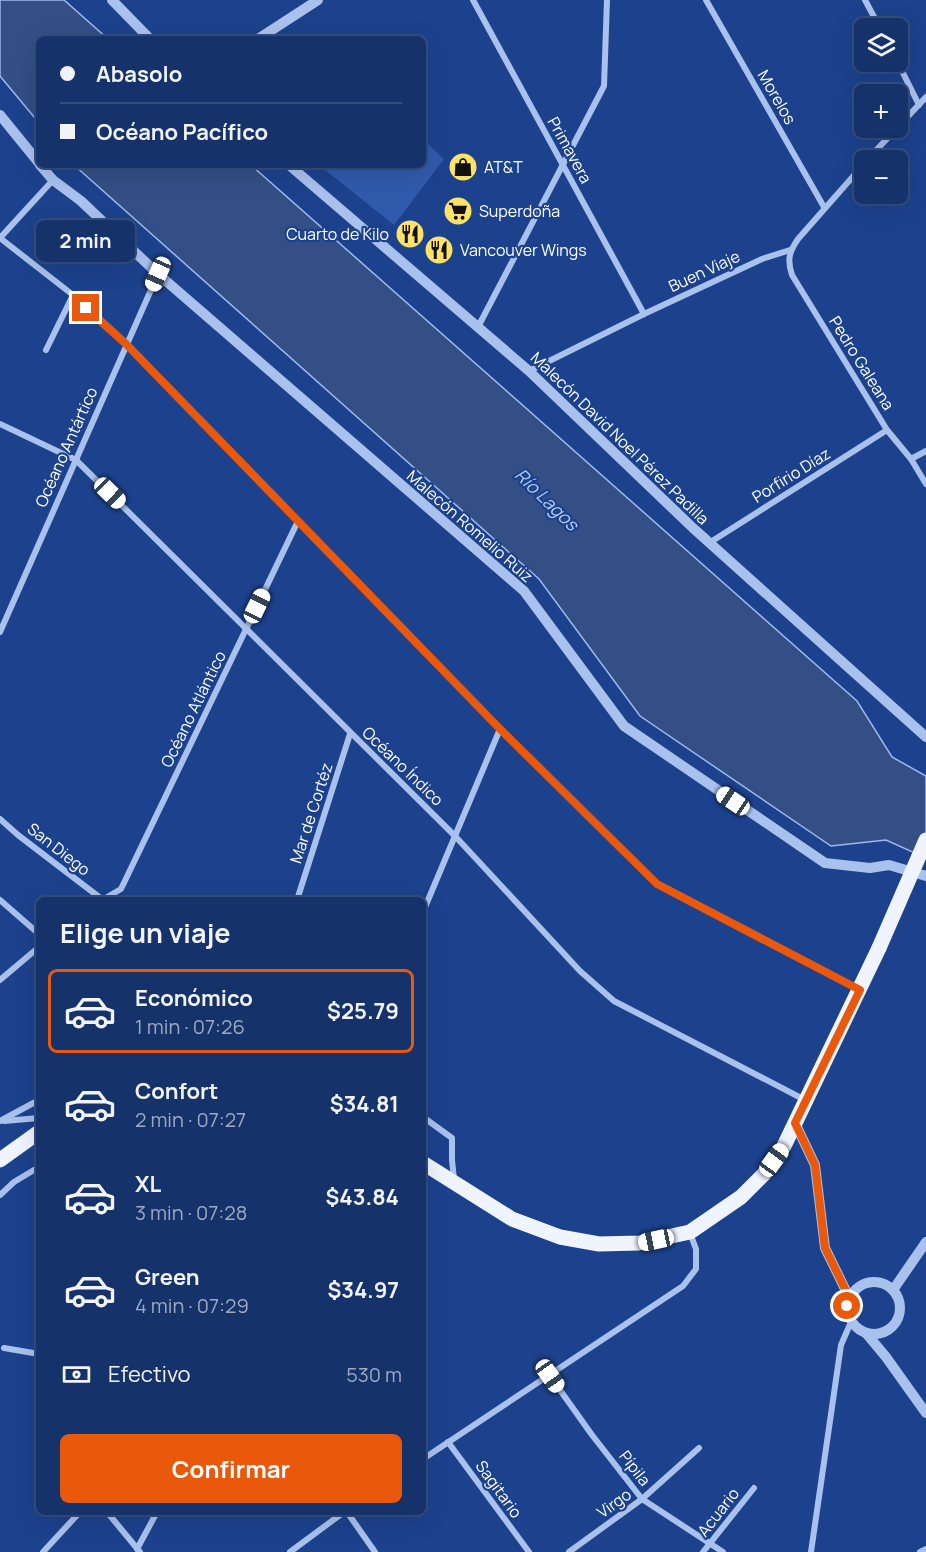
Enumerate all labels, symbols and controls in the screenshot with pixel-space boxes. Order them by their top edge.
map controls [854,18,908,204]
button: layers [854,18,908,72]
text: Abasolo [96,59,182,89]
street label: Morelos [753,66,801,128]
button: + [854,84,908,138]
street label: Primavera [543,113,597,187]
text: Océano Pacífico [96,117,268,147]
button: − [854,150,908,204]
shop icon: AT&T [447,151,479,183]
place label: AT&T [484,156,523,178]
supermarket icon: Superdoña [442,195,474,227]
place label: Superdoña [479,200,560,222]
restaurant icon: Cuarto de Kilo [394,218,426,250]
callout: 2 min [36,221,136,263]
place label: Cuarto de Kilo [286,223,389,245]
text: 2 min [59,227,112,254]
restaurant icon: Vancouver Wings [423,234,455,266]
place label: Vancouver Wings [460,239,587,261]
street label: Buen Viaje [665,245,743,297]
car [142,254,174,294]
route end [72,294,99,321]
street label: Pedro Galeana [824,312,900,414]
street label: Malecón David Noel Pérez Padilla [526,347,714,529]
street label: Océano Antártico [30,383,102,511]
street label: Porfirio Díaz [748,442,834,508]
water label: Río Lagos [510,463,585,536]
street label: Malecón Romelio Ruiz [402,465,538,587]
car [91,474,129,512]
car [241,586,273,626]
street label: Océano Atlántico [155,647,231,771]
street label: Océano Índico [358,722,448,810]
street label: Mar de Cortéz [284,760,338,866]
car [713,783,753,819]
street label: San Diego [23,817,95,881]
text: Elige un viaje [60,914,231,951]
text: Económico [135,983,253,1013]
icon: car [63,984,117,1038]
text: $25.79 [327,996,399,1026]
text: 1 min · 07:26 [135,1013,245,1040]
text: Confort [135,1076,218,1106]
icon: car [63,1077,117,1131]
text: $34.81 [330,1089,399,1119]
text: 2 min · 07:27 [135,1106,246,1133]
car [756,1140,792,1180]
text: XL [135,1169,161,1199]
icon: car [63,1170,117,1224]
text: $43.84 [325,1182,399,1212]
text: 3 min · 07:28 [135,1199,247,1226]
car [637,1227,675,1253]
text: Green [135,1262,200,1292]
icon: car [63,1263,117,1317]
text: $34.97 [327,1275,399,1305]
text: 4 min · 07:29 [135,1292,249,1319]
route start [833,1292,860,1319]
car [532,1356,568,1396]
icon: cash [60,1358,93,1391]
text: Efectivo [108,1359,191,1389]
text: 530 m [346,1361,402,1388]
button: Confirmar [60,1434,402,1503]
street label: Pípila [614,1446,656,1490]
street label: Sagitario [471,1456,527,1522]
street label: Virgo [592,1483,636,1523]
street label: Acuario [692,1483,744,1541]

